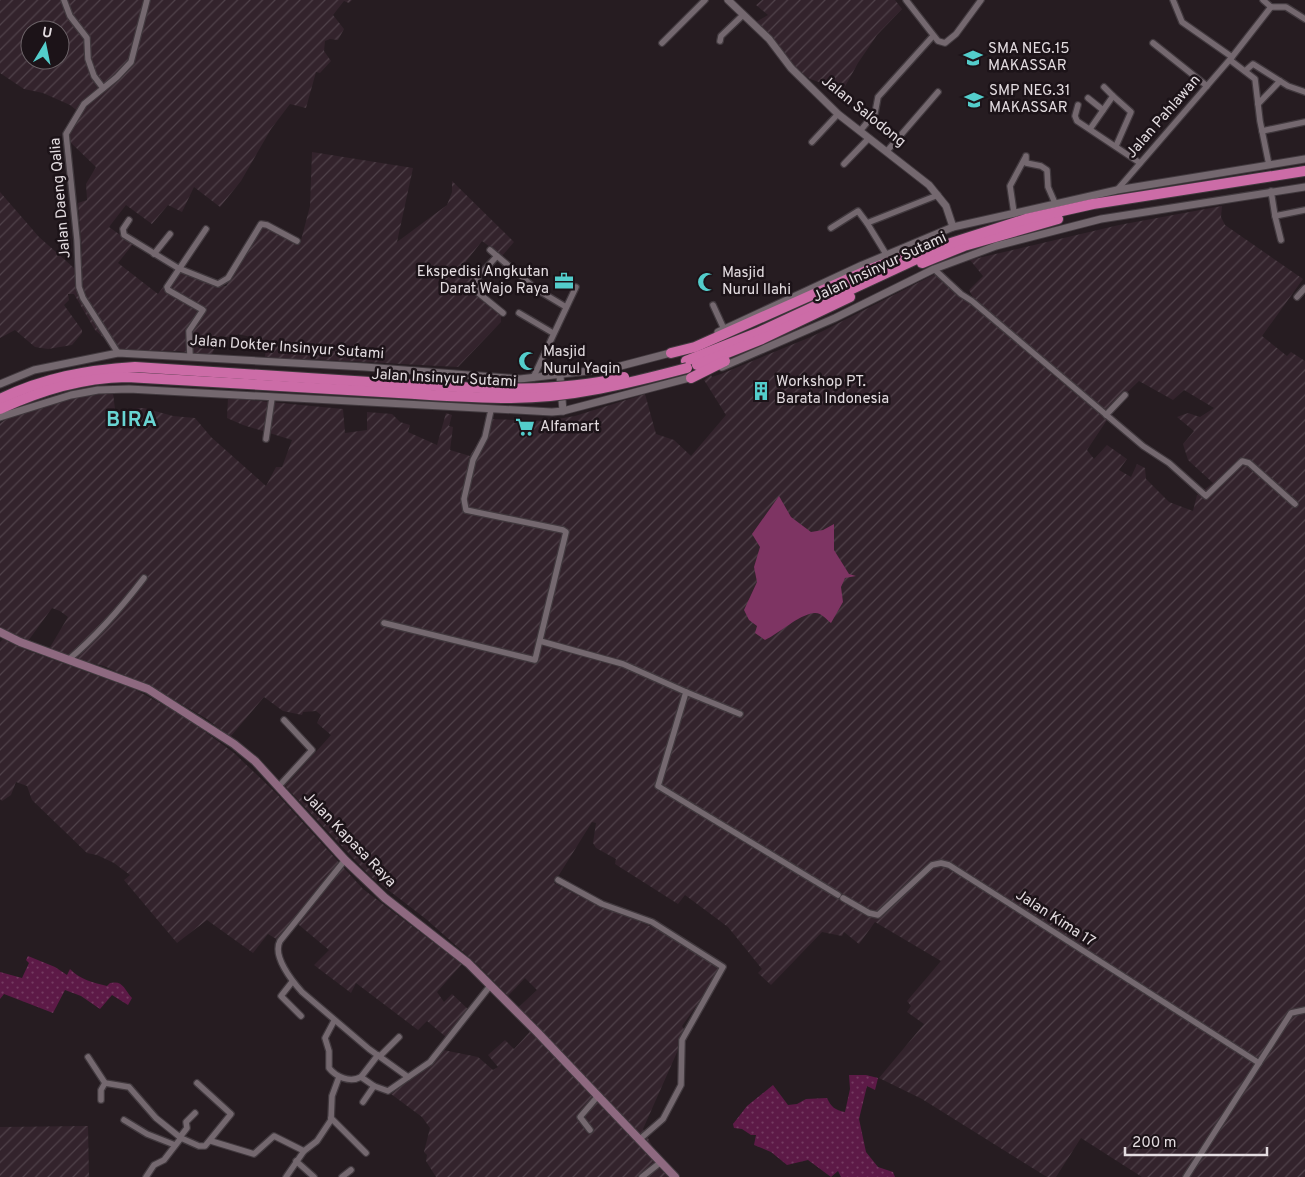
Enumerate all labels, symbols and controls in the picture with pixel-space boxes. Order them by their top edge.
north arrow [20,20,70,70]
text: U [41,24,53,43]
place label: SMA NEG.15 MAKASSAR [988,40,1070,76]
school or university icon: SMA NEG.15 MAKASSAR [962,47,984,69]
street label: Jalan Pahlawan [1123,71,1205,163]
street label: Jalan Salodong [817,72,909,152]
place label: SMP NEG.31 MAKASSAR [989,82,1070,118]
school or university icon: SMP NEG.31 MAKASSAR [963,89,985,111]
street label: Jalan Daeng Qalia [46,137,76,259]
street label: Jalan Insinyur Sutami [810,229,950,307]
place label: Ekspedisi Angkutan Darat Wajo Raya [417,263,549,299]
place label: Masjid Nurul Ilahi [722,264,791,300]
office icon: Ekspedisi Angkutan Darat Wajo Raya [553,270,575,292]
mosque icon: Masjid Nurul Ilahi [696,271,718,293]
street label: Jalan Dokter Insinyur Sutami [189,332,385,364]
place label: Masjid Nurul Yaqin [543,343,621,379]
mosque icon: Masjid Nurul Yaqin [517,350,539,372]
street label: Jalan Insinyur Sutami [371,366,517,392]
place label: Workshop PT. Barata Indonesia [776,373,889,409]
building icon: Workshop PT. Barata Indonesia [750,380,772,402]
district label: BIRA [106,408,158,434]
supermarket icon: Alfamart [514,416,536,438]
place label: Alfamart [540,418,600,437]
street label: Jalan Kapasa Raya [298,788,400,892]
street label: Jalan Kima 17 [1012,886,1099,952]
scale bar [1125,1124,1268,1156]
text: 200 m [1132,1134,1177,1153]

